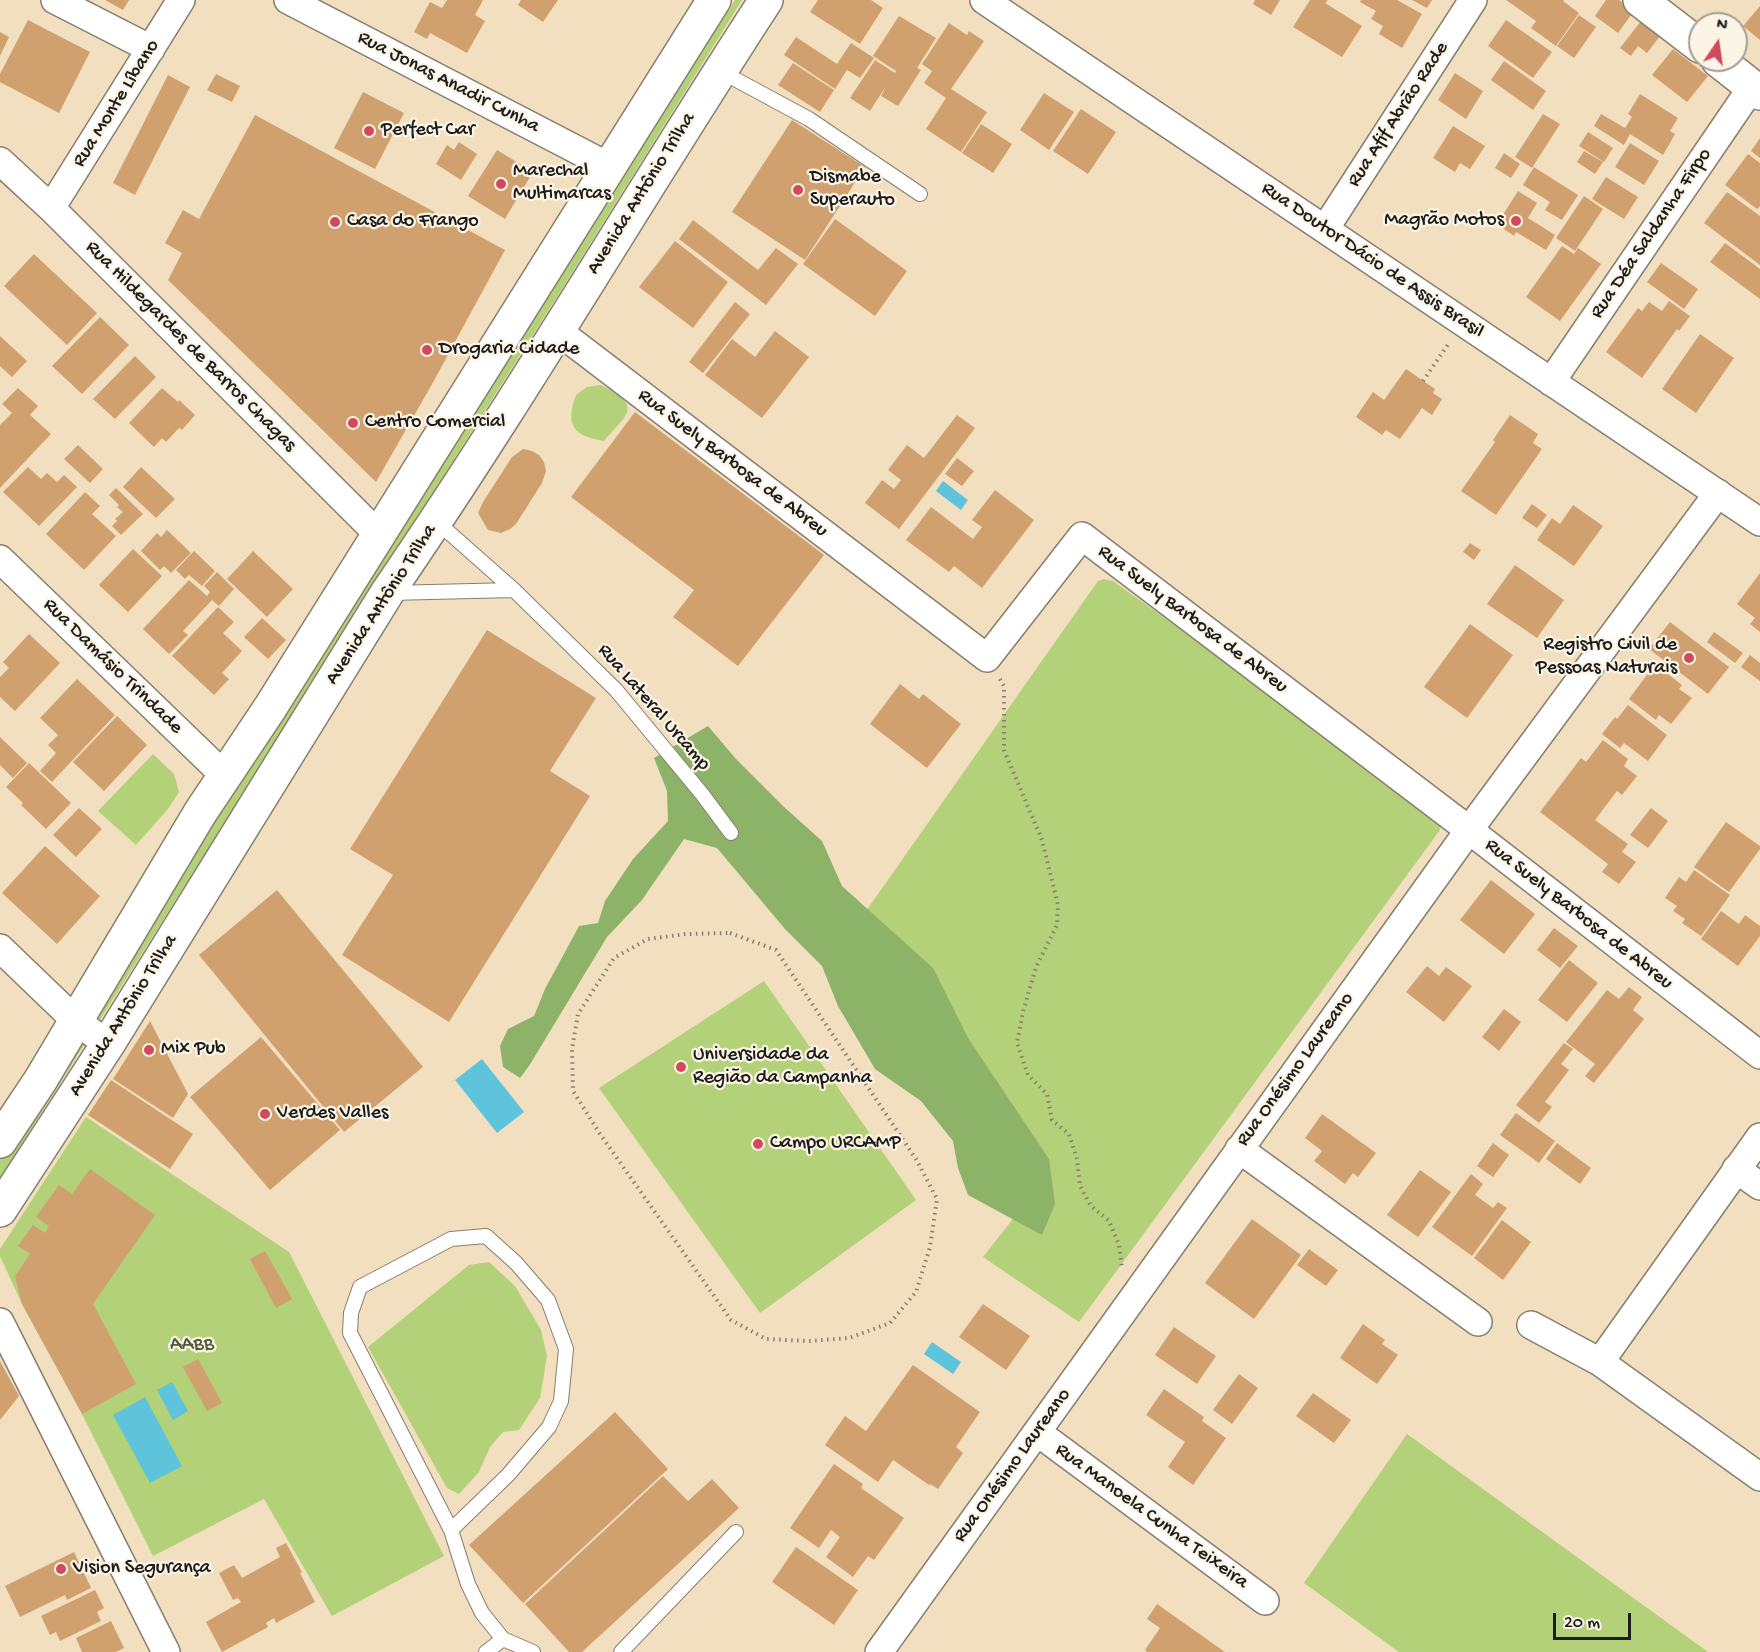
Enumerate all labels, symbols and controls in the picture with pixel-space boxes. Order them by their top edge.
north arrow [1688,12,1748,72]
text: N [1714,15,1729,36]
street label: Rua Jonas Anadir Cunha [353,27,543,139]
street label: Rua Monte Líbano [68,36,166,172]
street label: Rua Afif Abrão Rade [1343,38,1455,192]
street label: Avenida Antônio Trilha [582,109,702,279]
place label: Perfect Car [381,119,475,143]
marker: Perfect Car [362,124,376,138]
street label: Rua Déa Saldanha Firpo [1586,144,1718,324]
place label: Marechal Multimarcas [513,160,611,207]
place label: Dismabe Superauto [810,166,895,213]
marker: Marechal Multimarcas [494,177,508,191]
street label: Rua Doutor Dácio de Assis Brasil [1256,177,1488,345]
marker: Dismabe Superauto [791,183,805,197]
place label: Magrão Motos [1384,209,1504,233]
place label: Casa do Frango [347,210,479,234]
marker: Magrão Motos [1509,214,1523,228]
marker: Casa do Frango [328,215,342,229]
street label: Rua Hildegardes de Barros Chagas [79,236,301,458]
place label: Drogaria Cidade [439,338,579,362]
marker: Drogaria Cidade [420,343,434,357]
street label: Rua Suely Barbosa de Abreu [632,385,832,543]
place label: Centro Comercial [365,411,505,435]
marker: Centro Comercial [346,416,360,430]
street label: Avenida Antônio Trilha [321,520,443,690]
street label: Rua Suely Barbosa de Abreu [1092,541,1292,699]
street label: Rua Damásio Trindade [37,594,187,740]
place label: Registro Civil de Pessoas Naturais [1536,634,1677,681]
street label: Rua Lateral Urcamp [591,640,715,776]
marker: Registro Civil de Pessoas Naturais [1682,651,1696,665]
street label: Rua Suely Barbosa de Abreu [1479,834,1677,996]
street label: Avenida Antônio Trilha [64,931,184,1101]
street label: Rua Onésimo Laureano [1232,988,1360,1152]
place label: Mix Pub [161,1038,225,1062]
marker: Mix Pub [142,1043,156,1057]
place label: Universidade da Região da Campanha [693,1044,872,1091]
marker: Universidade da Região da Campanha [674,1060,688,1074]
place label: Verdes Valles [277,1102,388,1126]
marker: Verdes Valles [258,1107,272,1121]
place label: Campo URCAMP [770,1132,901,1156]
marker: Campo URCAMP [751,1137,765,1151]
park label: AABB [170,1334,214,1358]
street label: Rua Onésimo Laureano [949,1384,1077,1548]
street label: Rua Manoela Cunha Teixeira [1050,1439,1252,1595]
place label: Vision Segurança [73,1557,211,1581]
marker: Vision Segurança [54,1562,68,1576]
scale bar [1556,1601,1634,1639]
text: 20 m [1564,1613,1600,1634]

